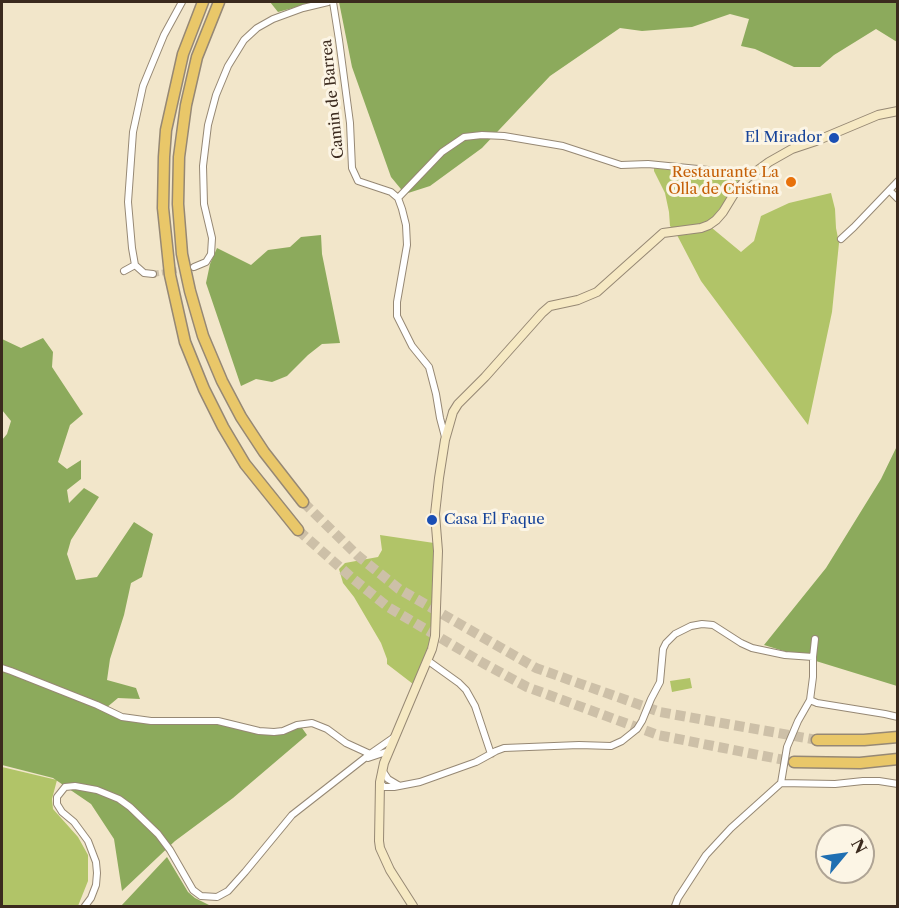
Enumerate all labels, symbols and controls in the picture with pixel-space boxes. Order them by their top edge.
street label: Camin de Barrea [318,38,348,160]
place label: El Mirador [745,129,822,147]
marker: El Mirador [827,131,841,145]
place label: Restaurante La Olla de Cristina [668,164,779,199]
marker: Restaurante La Olla de Cristina [784,175,798,189]
place label: Casa El Faque [444,511,545,529]
marker: Casa El Faque [425,513,439,527]
north arrow [815,824,875,884]
text: N [847,835,871,857]

